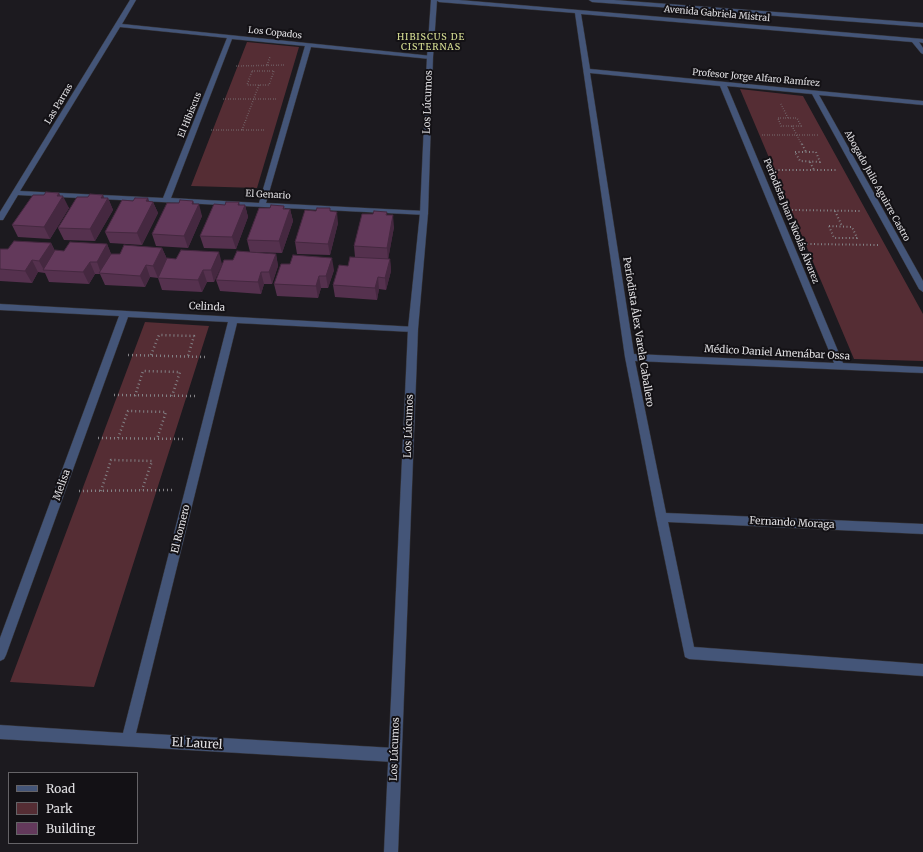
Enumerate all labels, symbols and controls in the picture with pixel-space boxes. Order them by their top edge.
street label: Avenida Gabriela Mistral [664,4,770,24]
street label: Los Copados [248,25,302,41]
district label: HIBISCUS DE CISTERNAS [397,32,465,53]
street label: Profesor Jorge Alfaro Ramírez [692,67,820,89]
street label: Los Lúcumos [421,70,435,134]
street label: Las Parras [43,82,75,126]
street label: El Hibiscus [176,91,204,139]
street label: Abogado Julio Aguirre Castro [842,129,912,243]
street label: Periodista Juan Nicolás Álvarez [761,157,821,285]
street label: El Genario [245,188,291,202]
street label: Periodista Álex Varela Caballero [620,256,656,408]
street label: Celinda [189,300,225,314]
street label: Médico Daniel Amenábar Ossa [704,343,850,363]
street label: Los Lúcumos [402,394,416,458]
street label: Melisa [51,468,73,502]
street label: El Romero [169,503,193,555]
street label: Fernando Moraga [749,515,835,531]
street label: Los Lúcumos [388,717,402,781]
street label: El Laurel [171,735,223,753]
legend [8,772,138,844]
text: Road [46,781,75,796]
text: Park [46,801,73,816]
text: Building [46,821,95,836]

